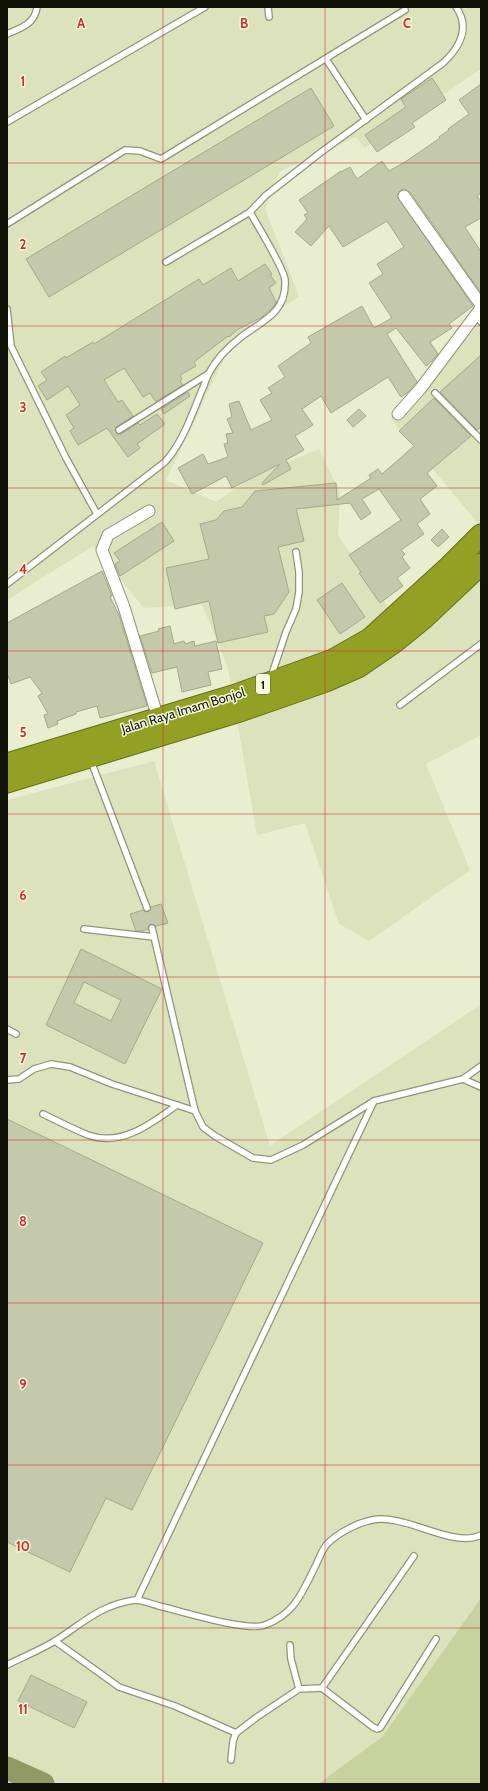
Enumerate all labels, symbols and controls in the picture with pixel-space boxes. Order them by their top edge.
text: A [77,15,86,31]
text: B [240,15,248,31]
text: C [403,15,411,31]
text: 1 [21,73,25,89]
text: 2 [20,236,27,252]
text: 3 [19,399,27,415]
text: 4 [19,561,27,577]
road number: 1 [256,674,270,694]
street label: Jalan Raya Imam Bonjol [118,684,247,738]
text: 5 [20,724,27,740]
text: 6 [19,887,27,903]
text: 7 [20,1050,27,1066]
text: 8 [19,1213,27,1229]
text: 9 [19,1376,27,1392]
text: 10 [16,1538,30,1554]
text: 11 [18,1701,28,1717]

